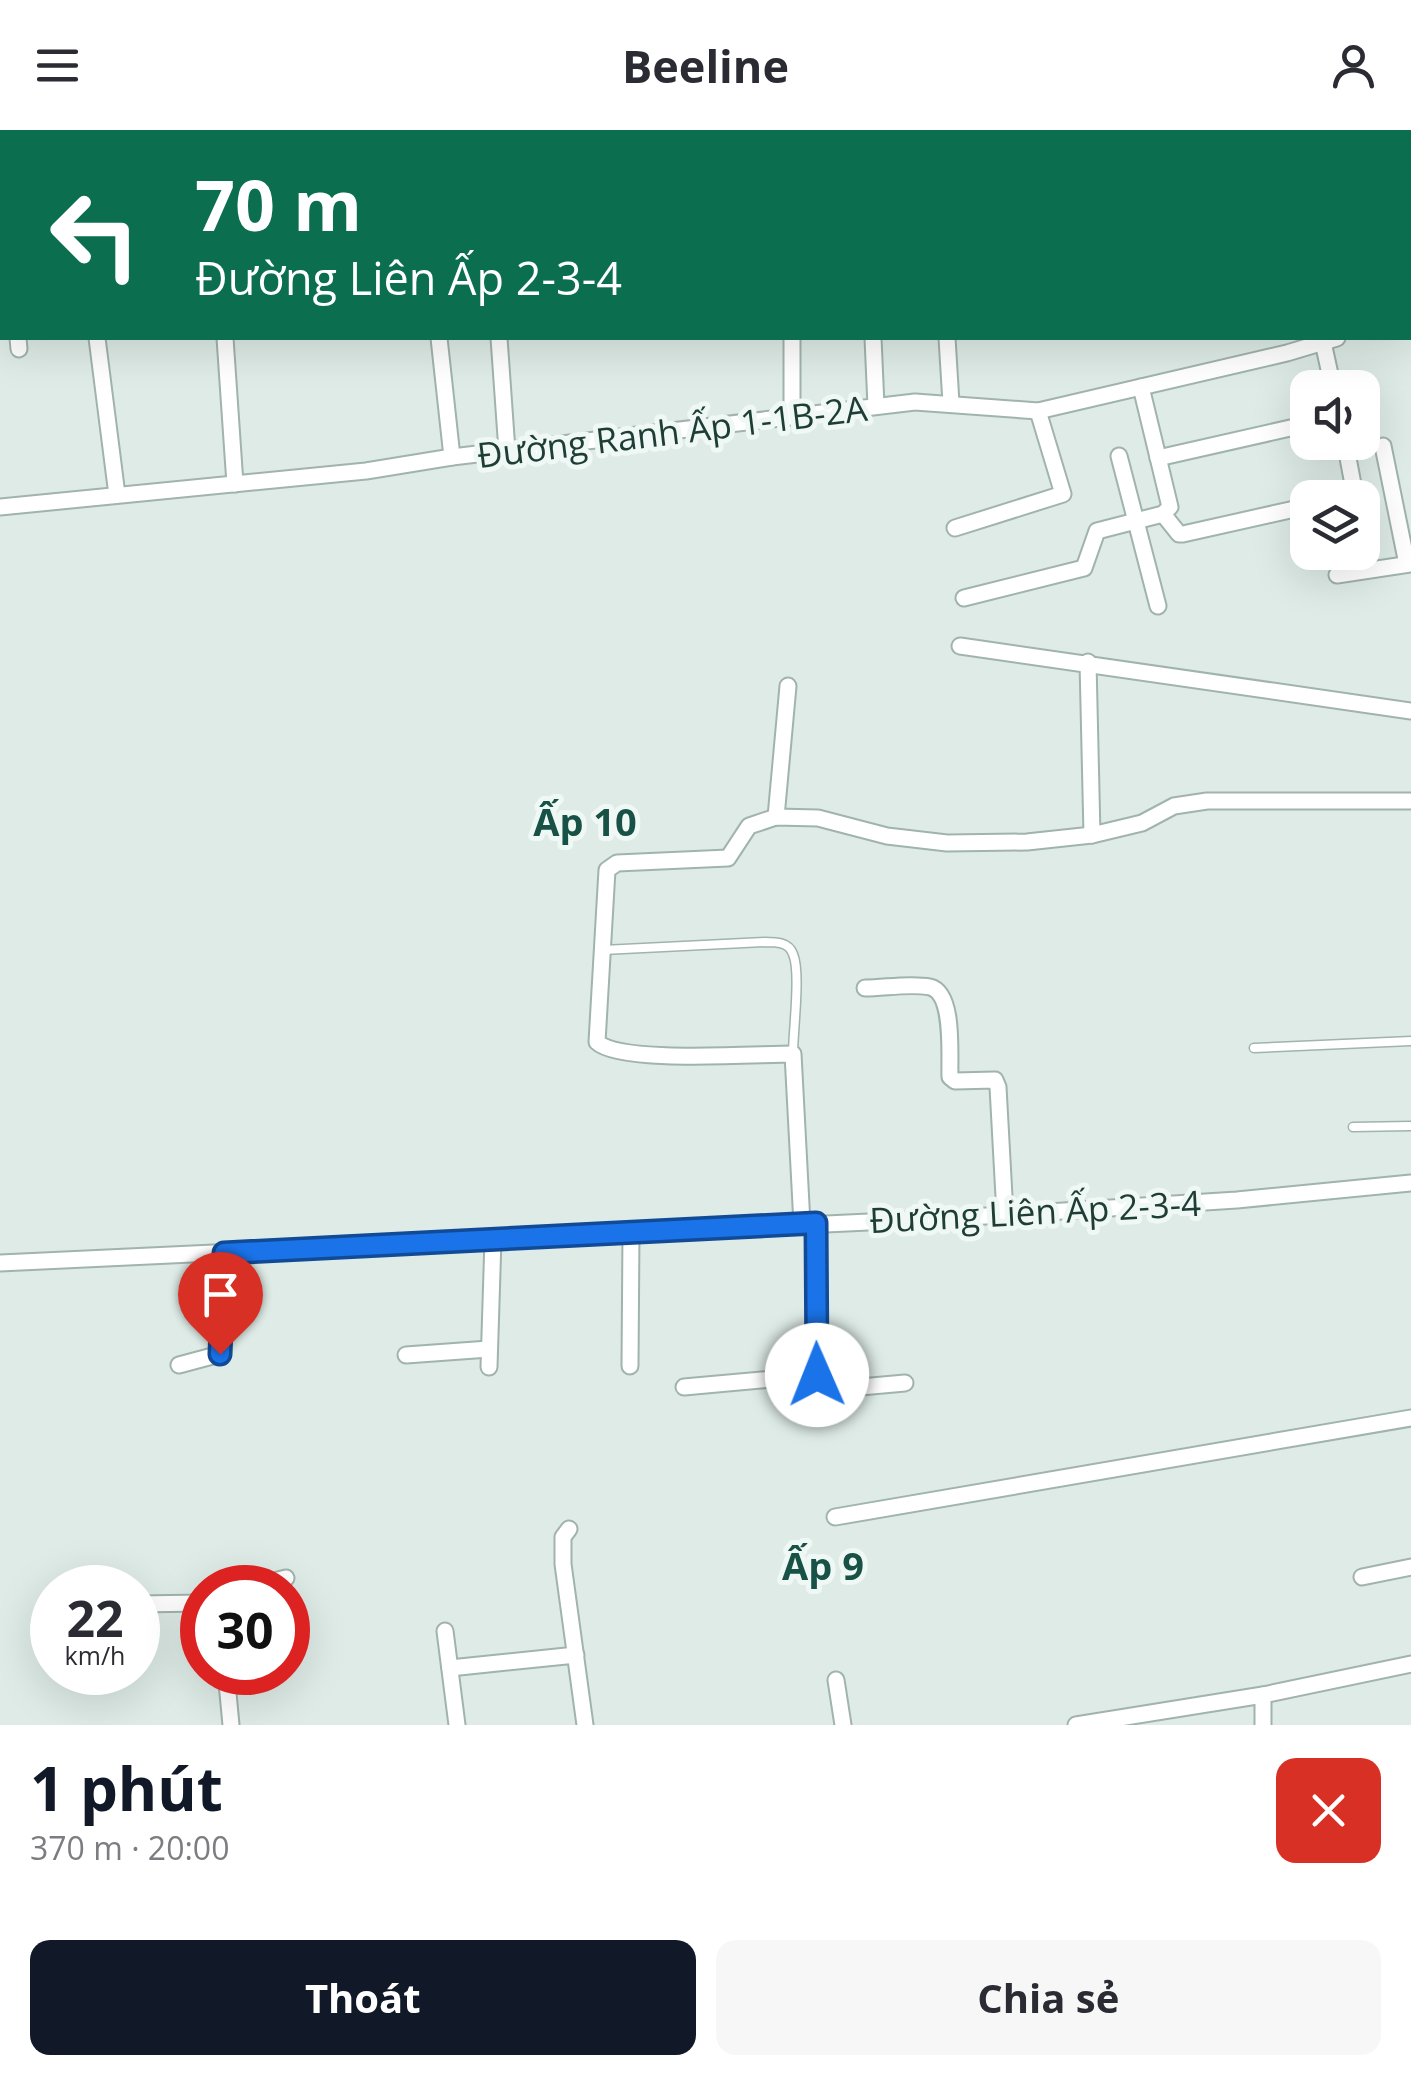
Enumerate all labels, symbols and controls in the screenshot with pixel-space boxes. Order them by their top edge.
text: Beeline [622,35,789,96]
icon: menu [30,38,85,93]
icon: person [1326,38,1381,93]
text: 70 m [195,156,362,252]
icon: left [30,170,160,300]
text: Đường Liên Ấp 2-3-4 [195,247,622,308]
map controls [1290,370,1380,570]
button: sound [1290,370,1380,460]
street label: Đường Ranh Ấp 1-1B-2A [474,384,871,478]
button: layers [1290,480,1380,570]
district label: Ấp 10 [533,795,637,847]
street label: Đường Liên Ấp 2-3-4 [868,1179,1202,1243]
pin [178,1252,263,1355]
icon: arrive [193,1267,248,1322]
position arrow [765,1323,869,1427]
district label: Ấp 9 [782,1539,864,1591]
speed limit sign: 30 [180,1565,310,1695]
text: 22 [66,1584,124,1652]
text: km/h [65,1638,125,1672]
text: 1 phút [30,1747,223,1829]
button: close [1276,1758,1381,1863]
text: 370 m · 20:00 [30,1826,229,1869]
button: Thoát [30,1940,696,2055]
button: Chia sẻ [716,1940,1381,2055]

